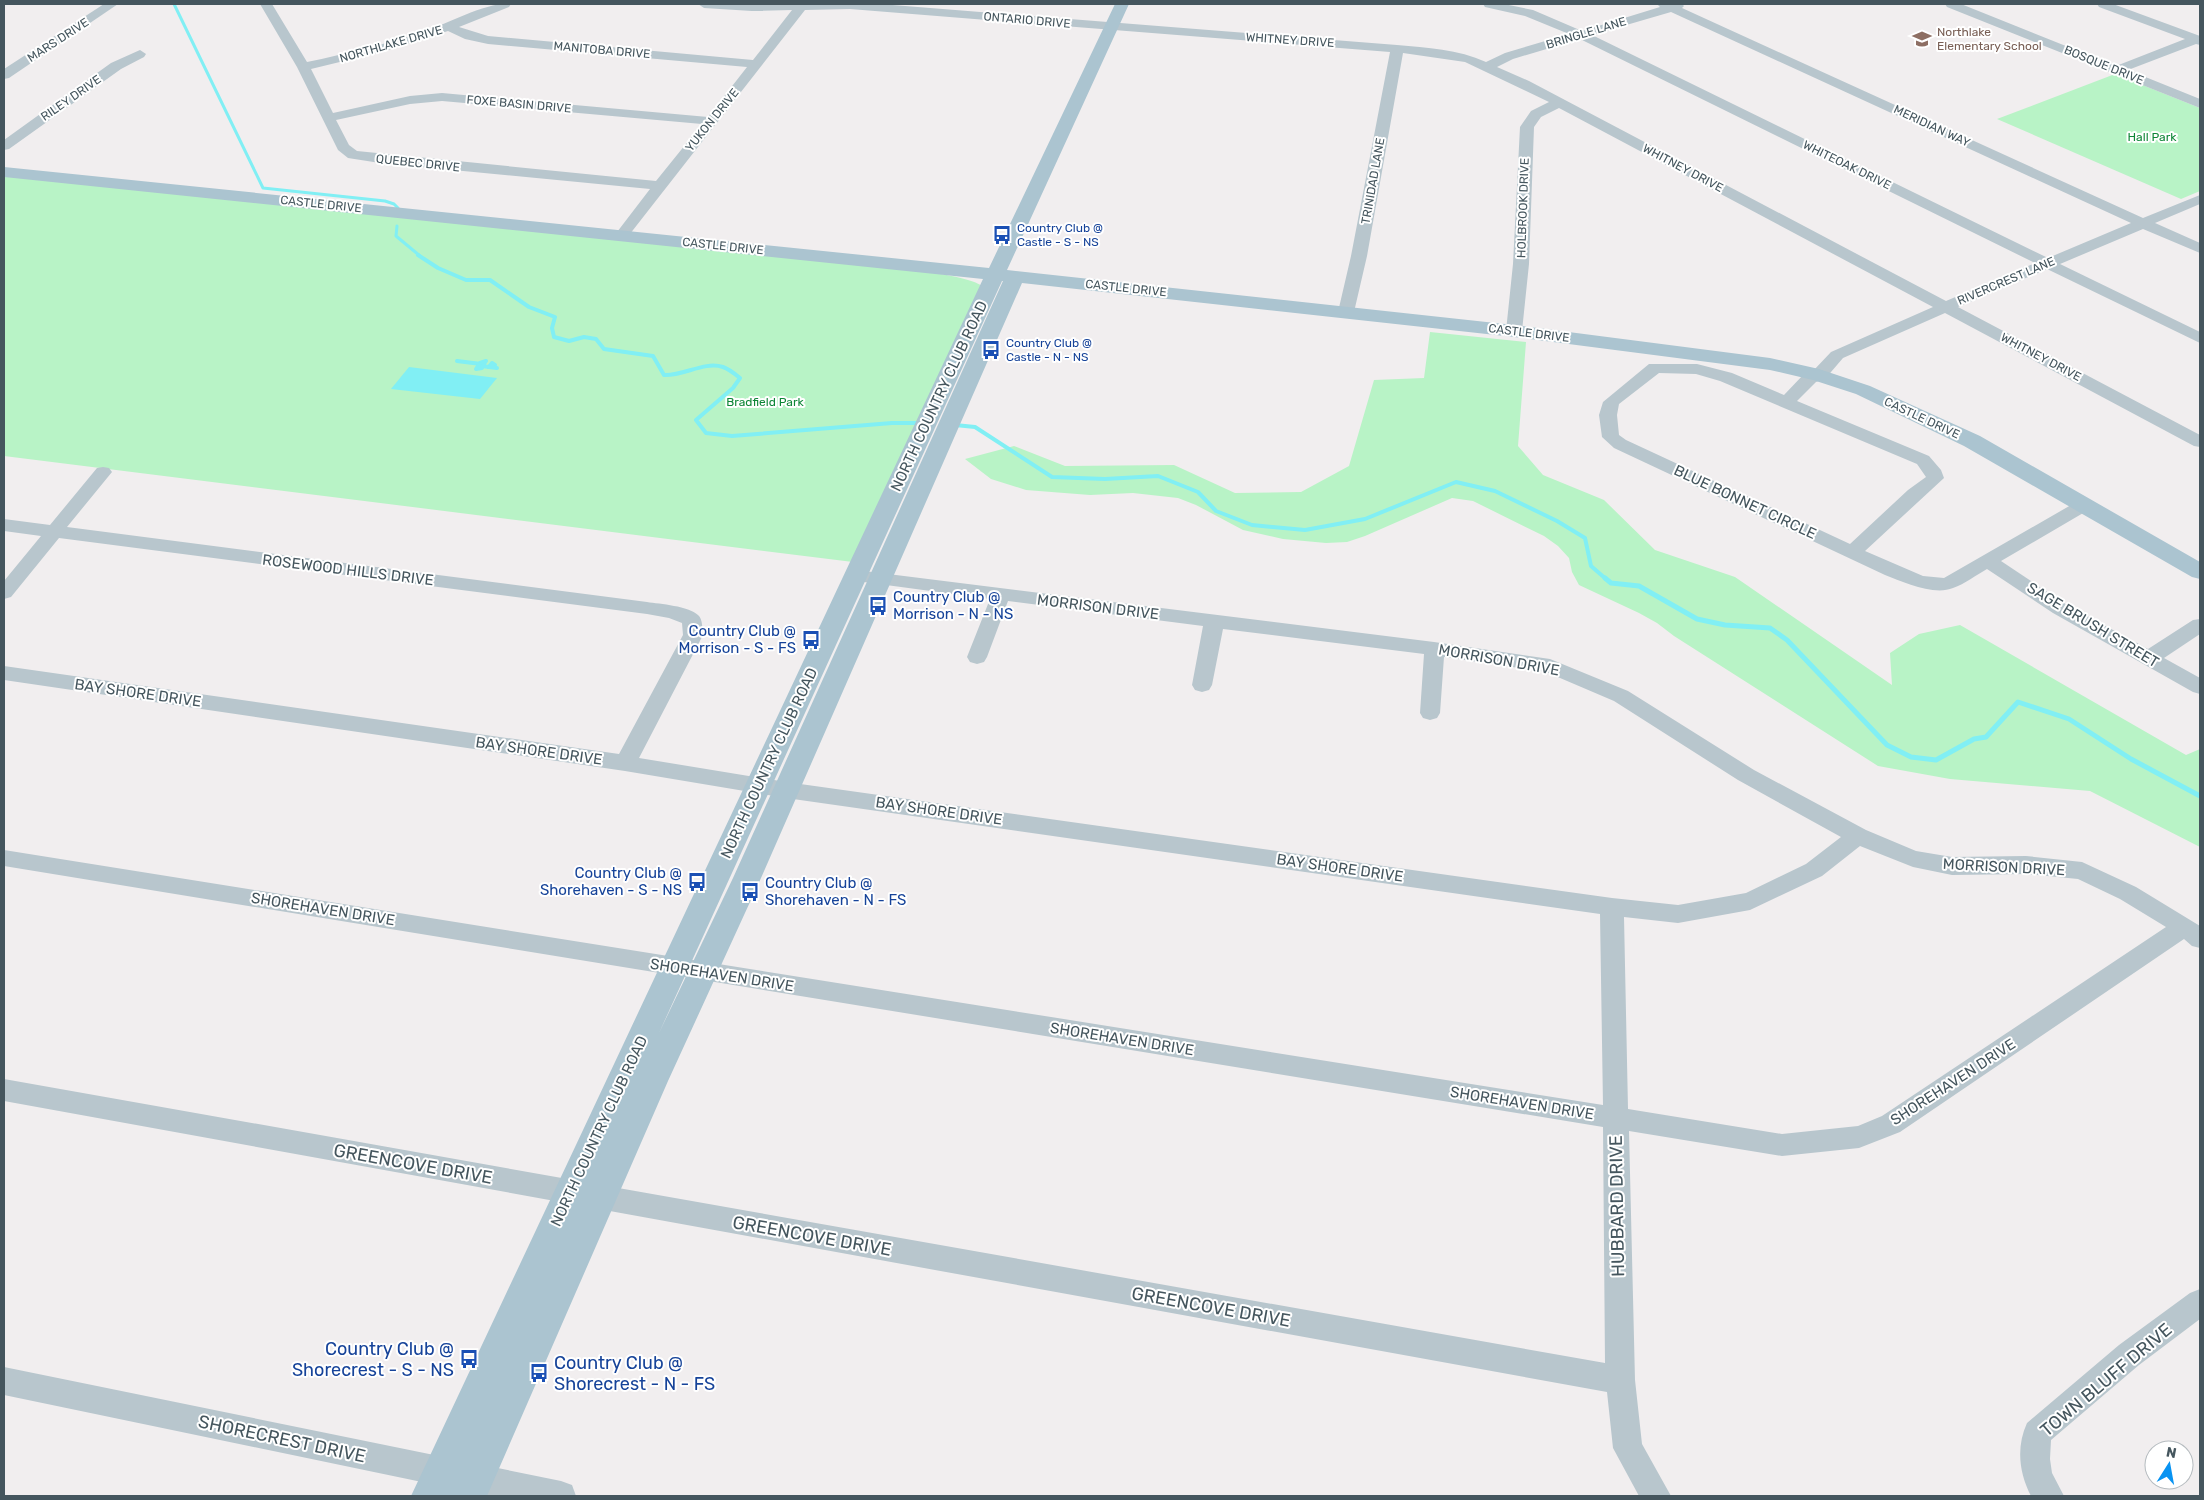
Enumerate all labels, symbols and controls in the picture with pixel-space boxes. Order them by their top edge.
street label: ONTARIO DRIVE [983,9,1071,31]
street label: BRINGLE LANE [1544,14,1628,52]
street label: MARS DRIVE [25,15,91,65]
street label: NORTHLAKE DRIVE [338,23,444,65]
place label: Northlake Elementary School [1937,25,2042,53]
school or university icon: Northlake Elementary School [1911,28,1933,50]
street label: WHITNEY DRIVE [1245,30,1335,50]
street label: MANITOBA DRIVE [553,39,651,61]
street label: BOSQUE DRIVE [2062,43,2146,87]
street label: RILEY DRIVE [38,72,104,124]
street label: YUKON DRIVE [682,86,742,154]
street label: FOXE BASIN DRIVE [466,92,572,116]
street label: MERIDIAN WAY [1892,102,1973,150]
park label: Hall Park [2128,130,2177,144]
street label: TRINIDAD LANE [1359,137,1387,225]
street label: WHITEOAK DRIVE [1801,138,1893,192]
street label: WHITNEY DRIVE [1640,141,1726,195]
street label: QUEBEC DRIVE [375,152,461,174]
street label: HOLBROOK DRIVE [1514,158,1532,258]
street label: CASTLE DRIVE [280,193,362,215]
place label: Country Club @ Castle - S - NS [1017,221,1103,249]
bus stop icon: Country Club @ Castle - S - NS [991,224,1013,246]
street label: CASTLE DRIVE [682,235,764,257]
street label: RIVERCREST LANE [1955,254,2057,308]
street label: CASTLE DRIVE [1085,277,1167,299]
street label: NORTH COUNTRY CLUB ROAD [887,298,991,494]
street label: CASTLE DRIVE [1488,321,1570,345]
street label: WHITNEY DRIVE [1998,330,2084,384]
place label: Country Club @ Castle - N - NS [1006,336,1092,364]
bus stop icon: Country Club @ Castle - N - NS [980,339,1002,361]
street label: CASTLE DRIVE [1882,394,1962,442]
park label: Bradfield Park [726,395,805,409]
street label: BLUE BONNET CIRCLE [1671,461,1819,543]
street label: ROSEWOOD HILLS DRIVE [261,551,435,589]
street label: SAGE BRUSH STREET [2024,578,2162,672]
place label: Country Club @ Morrison - N - NS [893,588,1013,623]
street label: MORRISON DRIVE [1036,591,1160,623]
bus stop icon: Country Club @ Morrison - N - NS [867,595,889,617]
place label: Country Club @ Morrison - S - FS [679,622,796,657]
bus stop icon: Country Club @ Morrison - S - FS [800,629,822,651]
street label: MORRISON DRIVE [1437,640,1561,680]
street label: NORTH COUNTRY CLUB ROAD [717,665,821,861]
street label: BAY SHORE DRIVE [73,675,203,711]
street label: BAY SHORE DRIVE [474,733,604,769]
street label: BAY SHORE DRIVE [874,793,1004,829]
street label: BAY SHORE DRIVE [1275,850,1405,886]
street label: MORRISON DRIVE [1942,855,2066,879]
place label: Country Club @ Shorehaven - S - NS [540,864,682,899]
bus stop icon: Country Club @ Shorehaven - S - NS [686,871,708,893]
place label: Country Club @ Shorehaven - N - FS [765,874,906,909]
bus stop icon: Country Club @ Shorehaven - N - FS [739,881,761,903]
street label: SHOREHAVEN DRIVE [250,889,396,929]
street label: SHOREHAVEN DRIVE [649,955,795,995]
street label: SHOREHAVEN DRIVE [1049,1019,1195,1059]
street label: NORTH COUNTRY CLUB ROAD [547,1033,651,1229]
street label: SHOREHAVEN DRIVE [1887,1035,2019,1129]
street label: SHOREHAVEN DRIVE [1449,1083,1595,1123]
street label: HUBBARD DRIVE [1605,1135,1629,1277]
street label: GREENCOVE DRIVE [332,1139,494,1189]
street label: GREENCOVE DRIVE [731,1211,893,1261]
street label: GREENCOVE DRIVE [1130,1282,1292,1332]
street label: TOWN BLUFF DRIVE [2036,1319,2176,1441]
place label: Country Club @ Shorecrest - S - NS [292,1338,454,1381]
bus stop icon: Country Club @ Shorecrest - S - NS [458,1348,480,1370]
place label: Country Club @ Shorecrest - N - FS [554,1352,715,1395]
bus stop icon: Country Club @ Shorecrest - N - FS [528,1362,550,1384]
street label: SHORECREST DRIVE [196,1410,368,1468]
north arrow [2144,1440,2194,1490]
text: N [2165,1443,2178,1462]

